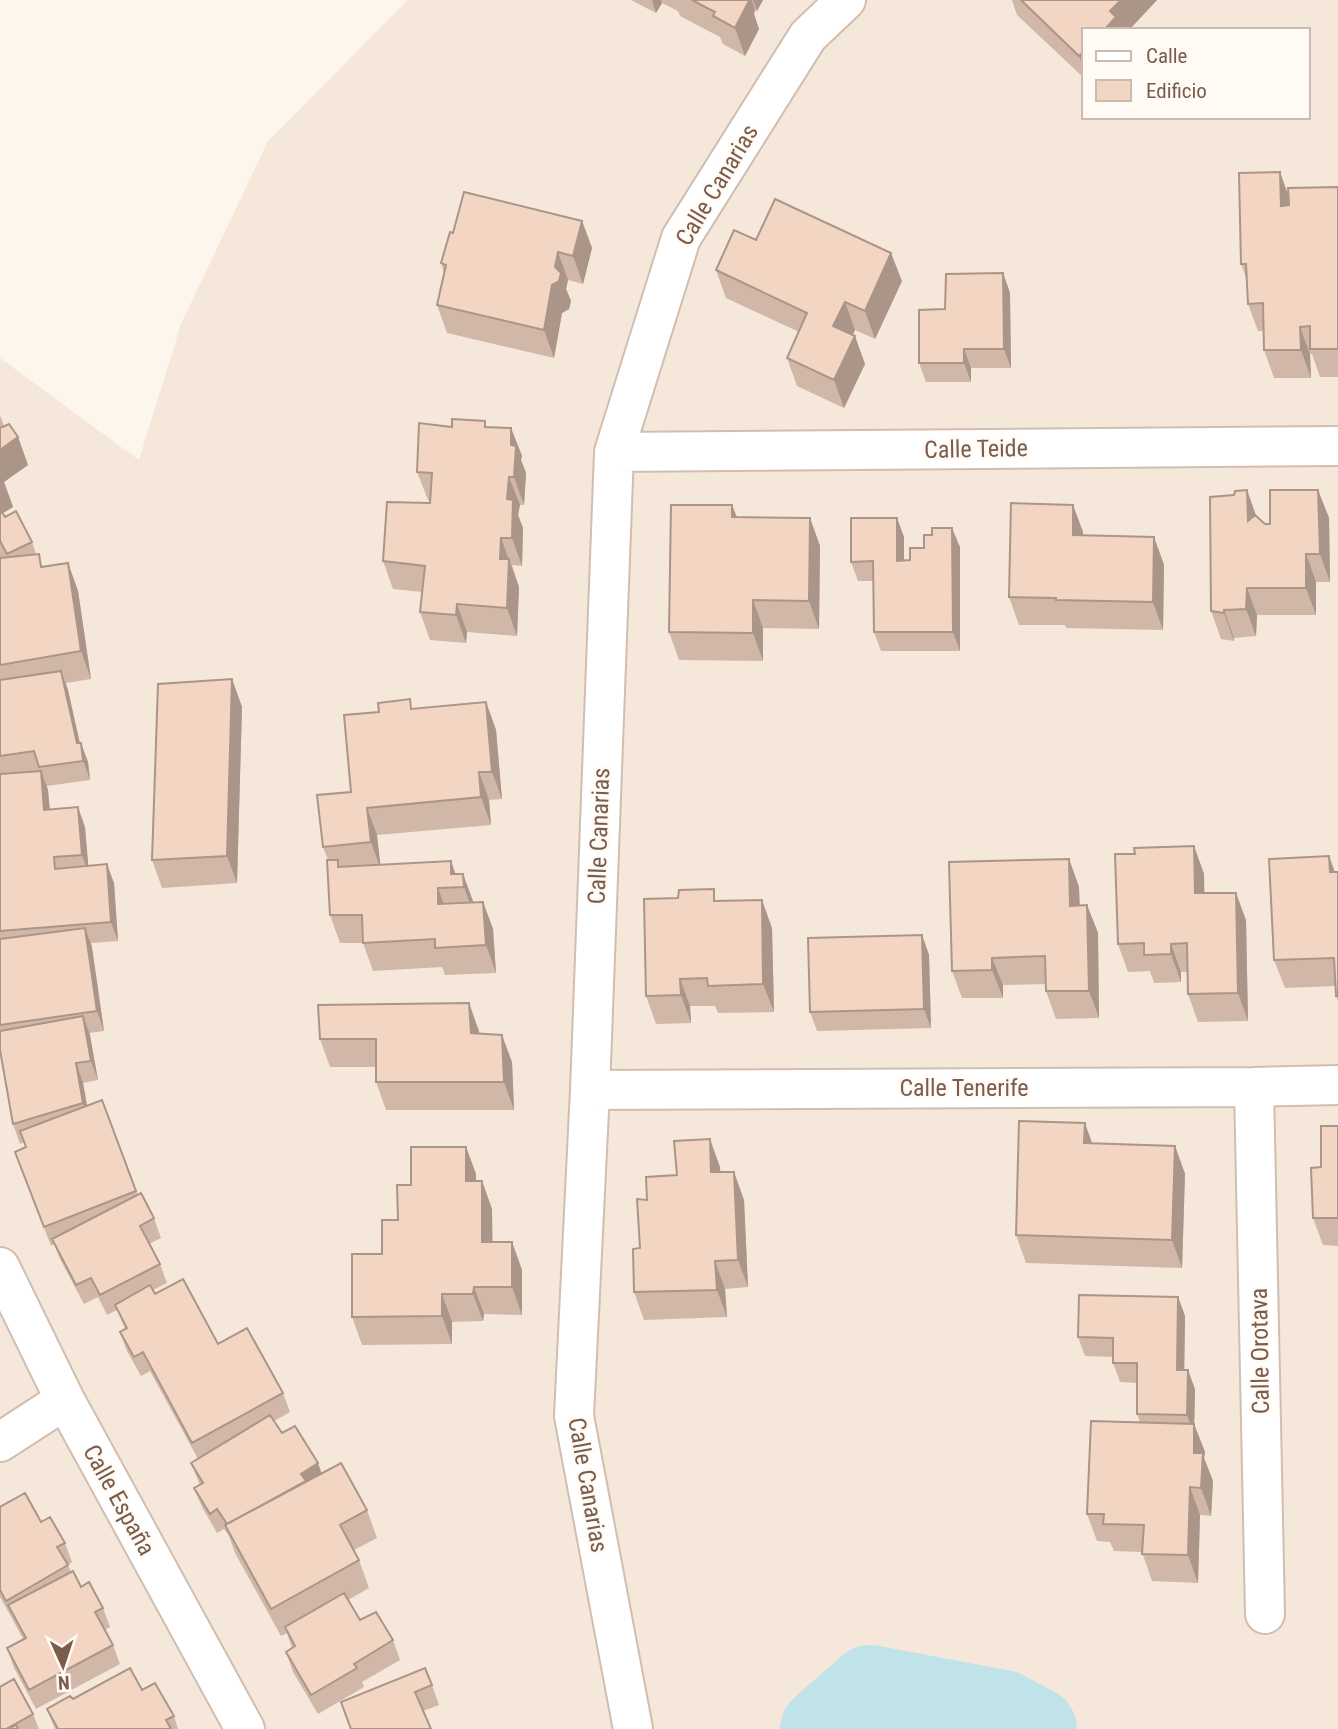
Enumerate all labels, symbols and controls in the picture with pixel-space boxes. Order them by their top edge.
legend [1082,28,1310,119]
text: Calle [1146,44,1188,68]
text: Edificio [1146,79,1207,103]
street label: Calle Canarias [670,119,764,251]
street label: Calle Teide [924,434,1028,464]
street label: Calle Canarias [583,767,615,905]
street label: Calle Tenerife [899,1074,1029,1102]
street label: Calle Orotava [1245,1288,1275,1414]
street label: Calle Canarias [562,1415,614,1555]
street label: Calle España [77,1440,161,1560]
north arrow [28,1631,98,1701]
text: N [57,1671,70,1694]

